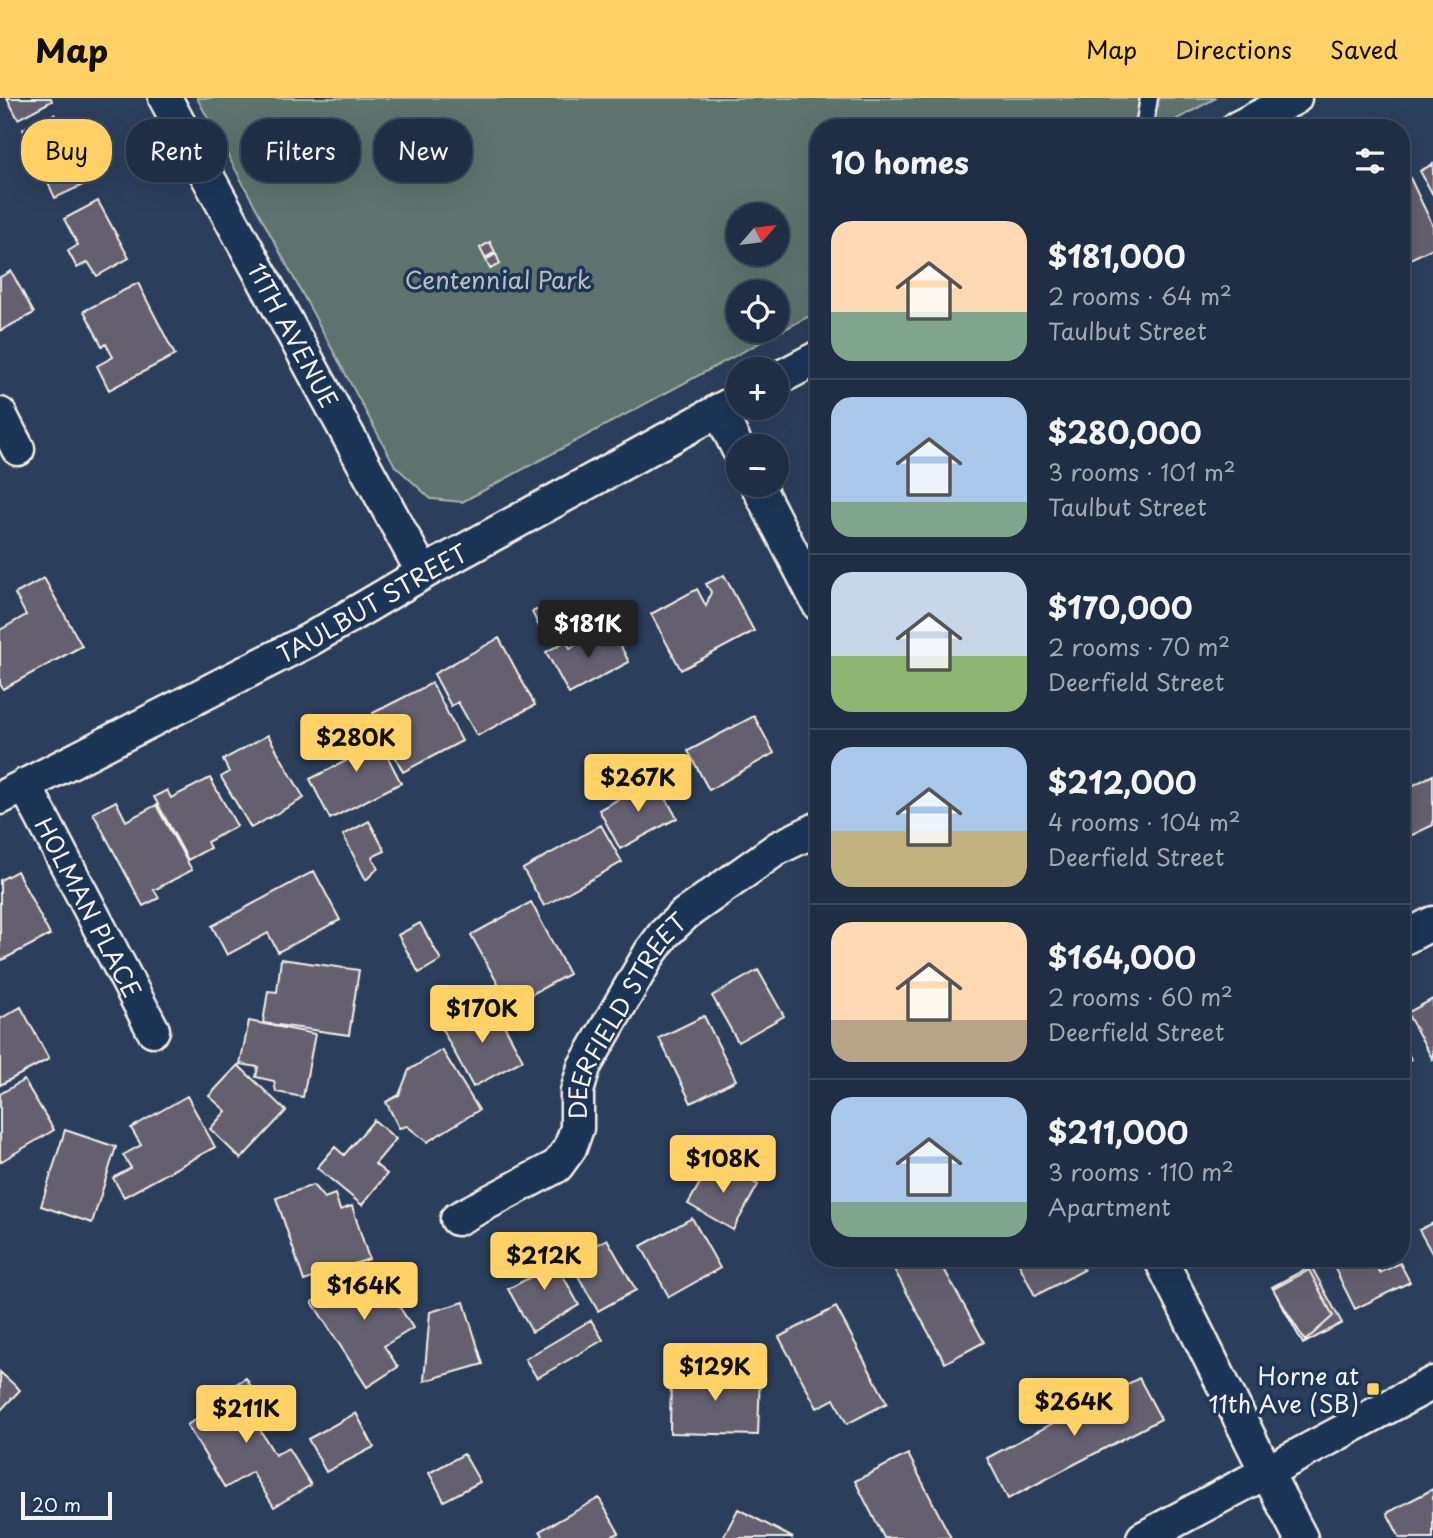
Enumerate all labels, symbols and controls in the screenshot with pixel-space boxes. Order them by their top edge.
text: Map [35,24,108,74]
text: Map [1086,31,1137,67]
text: Directions [1175,31,1292,67]
text: Saved [1330,31,1398,67]
chip: Buy [21,119,112,182]
chip: Rent [126,119,227,182]
chip: Filters [241,119,360,182]
chip: New [374,119,472,182]
text: 10 homes [831,139,969,184]
icon: filters [1351,142,1389,180]
north arrow [726,203,789,266]
map controls [726,203,789,497]
text: $181,000 [1048,233,1185,278]
icon: home [887,249,971,333]
street label: 11TH AVENUE [240,256,348,414]
park label: Centennial Park [405,261,591,297]
text: 2 rooms · 64 m² [1048,278,1232,313]
button: locate [726,280,789,343]
text: Taulbut Street [1048,313,1207,348]
button: + [726,357,789,420]
text: $280,000 [1048,409,1202,454]
icon: home [887,425,971,509]
button: − [726,434,789,497]
text: 3 rooms · 101 m² [1048,454,1236,489]
text: Taulbut Street [1048,489,1207,524]
street label: TAULBUT STREET [271,534,474,671]
text: $170,000 [1048,584,1193,629]
icon: home [887,600,971,684]
pin: $181K [539,601,637,660]
text: $181K [554,605,622,640]
text: 2 rooms · 70 m² [1048,629,1230,664]
text: Deerfield Street [1048,664,1224,699]
pin: $280K [307,714,405,774]
text: $280K [316,719,396,754]
pin: $267K [589,754,687,814]
text: $267K [600,759,676,794]
text: $212,000 [1048,759,1197,804]
icon: home [887,775,971,859]
text: 4 rooms · 104 m² [1048,804,1241,839]
street label: HOLMAN PLACE [27,811,151,1004]
text: Deerfield Street [1048,839,1224,874]
street label: DEERFIELD STREET [559,903,695,1119]
text: $164,000 [1048,934,1196,979]
icon: home [887,950,971,1034]
text: 2 rooms · 60 m² [1048,979,1233,1014]
pin: $170K [433,986,531,1045]
text: $170K [446,990,518,1025]
text: Deerfield Street [1048,1014,1224,1049]
text: $211,000 [1048,1109,1188,1154]
icon: home [887,1125,971,1209]
pin: $108K [674,1136,772,1195]
text: $108K [686,1140,760,1175]
text: 3 rooms · 110 m² [1048,1154,1234,1189]
text: Apartment [1048,1189,1171,1224]
pin: $212K [495,1232,593,1292]
text: $212K [506,1237,582,1272]
pin: $164K [315,1262,413,1322]
text: $164K [327,1267,401,1302]
pin: $129K [666,1344,764,1403]
text: $129K [679,1348,751,1383]
place label: Horne at 11th Ave (SB) [1208,1357,1359,1421]
pin: $264K [1025,1378,1123,1438]
marker: Horne at 11th Ave (SB) [1365,1381,1381,1397]
text: $264K [1035,1383,1113,1418]
pin: $211K [197,1386,295,1445]
text: $211K [212,1390,280,1425]
scale bar [21,1489,112,1521]
text: 20 m [32,1490,81,1518]

